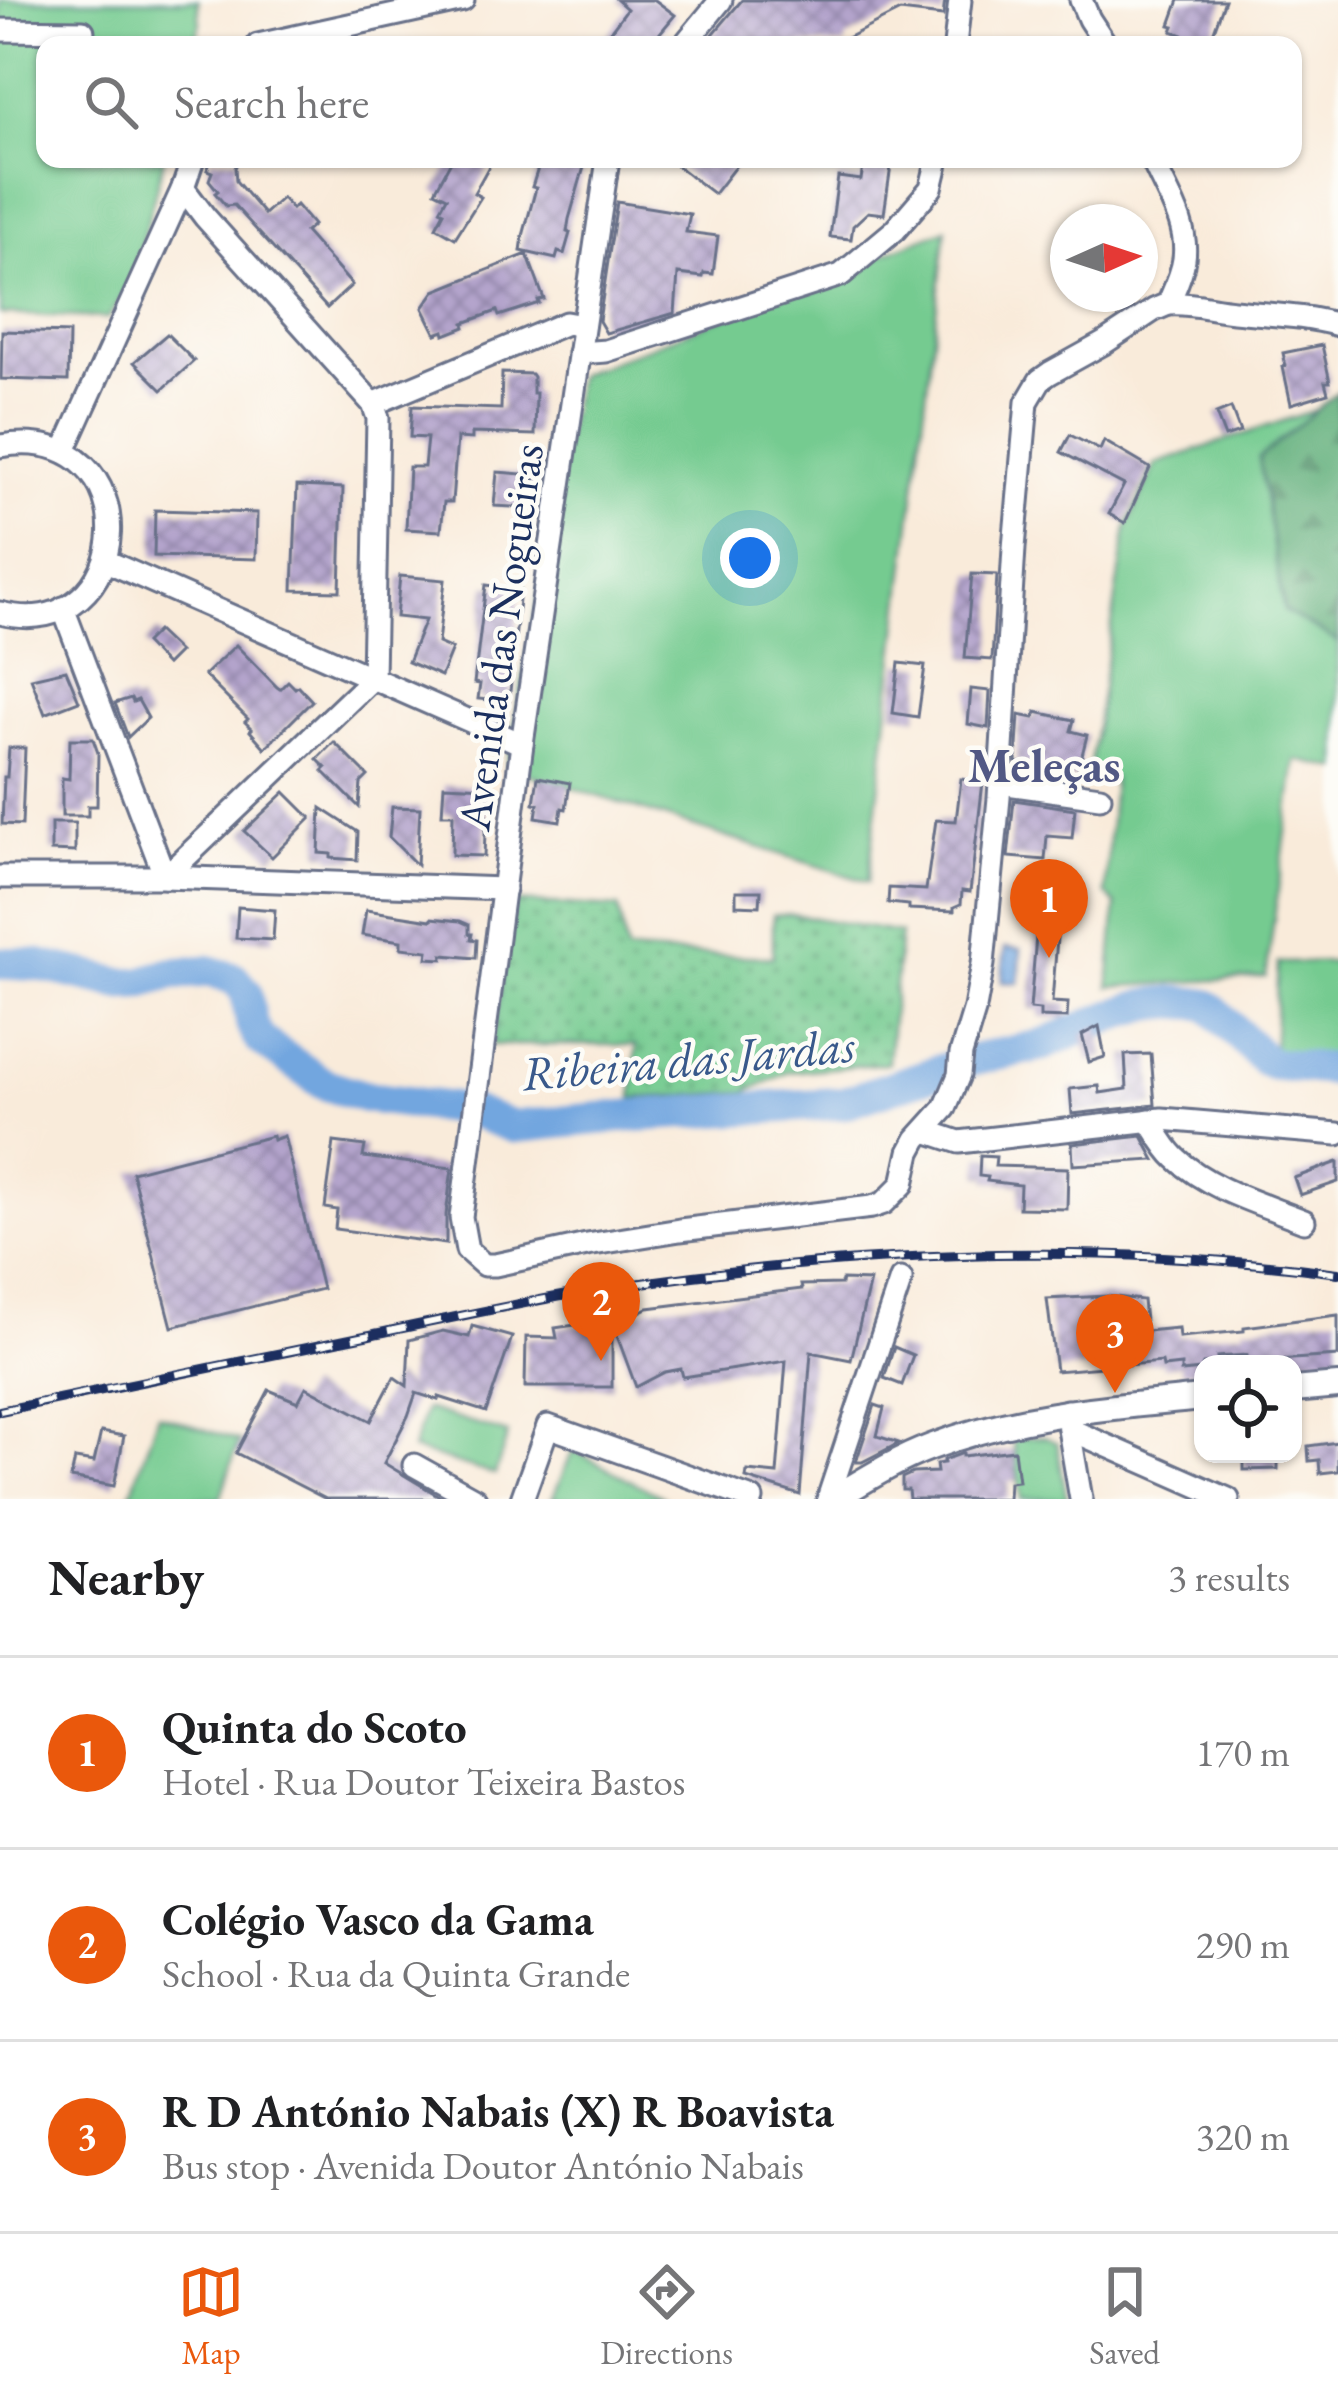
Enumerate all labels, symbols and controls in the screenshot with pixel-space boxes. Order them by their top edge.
search box [36,36,1302,168]
icon: search [78,69,144,135]
text: Search here [174,73,369,131]
north arrow [1050,204,1158,312]
street label: Avenida das Nogueiras [444,440,556,835]
your location [720,528,780,588]
district label: Meleças [967,734,1121,796]
pin: 1 [1010,859,1088,958]
water label: Ribeira das Jardas [519,1013,858,1104]
pin: 2 [562,1262,640,1361]
pin: 3 [1076,1294,1154,1393]
map controls [1194,1355,1302,1463]
button: locate [1194,1355,1302,1463]
text: Nearby [48,1544,204,1610]
text: 3 results [1168,1552,1290,1603]
text: Quinta do Scoto [162,1698,467,1756]
text: 1 [77,1727,97,1778]
text: 170 m [1196,1727,1290,1778]
text: Hotel · Rua Doutor Teixeira Bastos [162,1756,685,1807]
text: Colégio Vasco da Gama [162,1890,594,1948]
text: 2 [77,1919,97,1970]
text: 290 m [1196,1919,1290,1970]
text: School · Rua da Quinta Grande [162,1948,630,1999]
text: R D António Nabais (X) R Boavista [162,2082,834,2140]
text: 3 [77,2111,97,2162]
text: 320 m [1196,2111,1290,2162]
text: Bus stop · Avenida Doutor António Nabais [162,2140,804,2191]
tab: Map [178,2259,244,2374]
tab: Directions [600,2259,733,2374]
tab: Saved [1089,2259,1160,2374]

